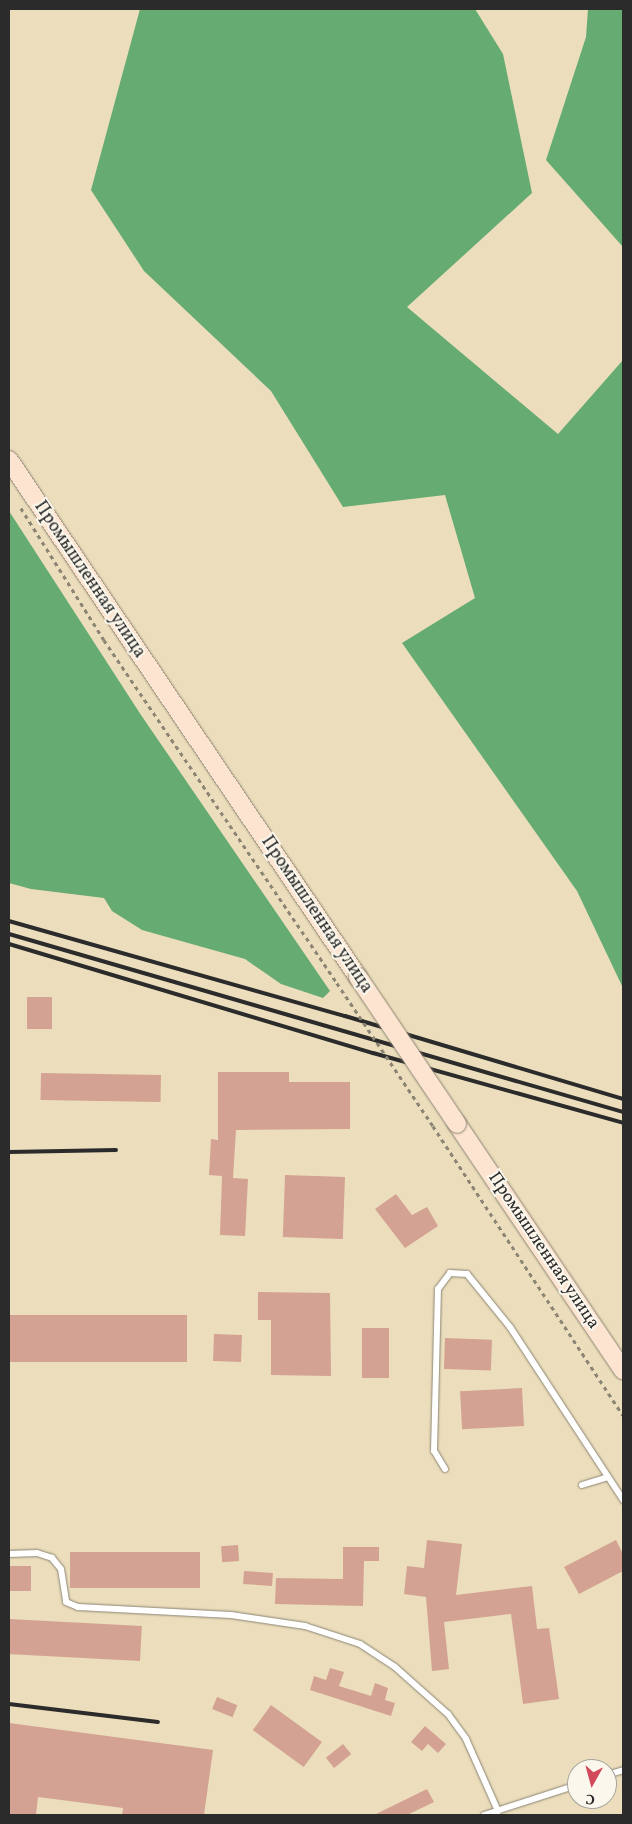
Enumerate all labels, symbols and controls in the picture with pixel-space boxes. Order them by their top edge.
street label: Промышленная улица [28,497,150,663]
street label: Промышленная улица [255,832,377,998]
street label: Промышленная улица [482,1168,604,1334]
north arrow [567,1759,617,1809]
text: С [585,1788,596,1808]

